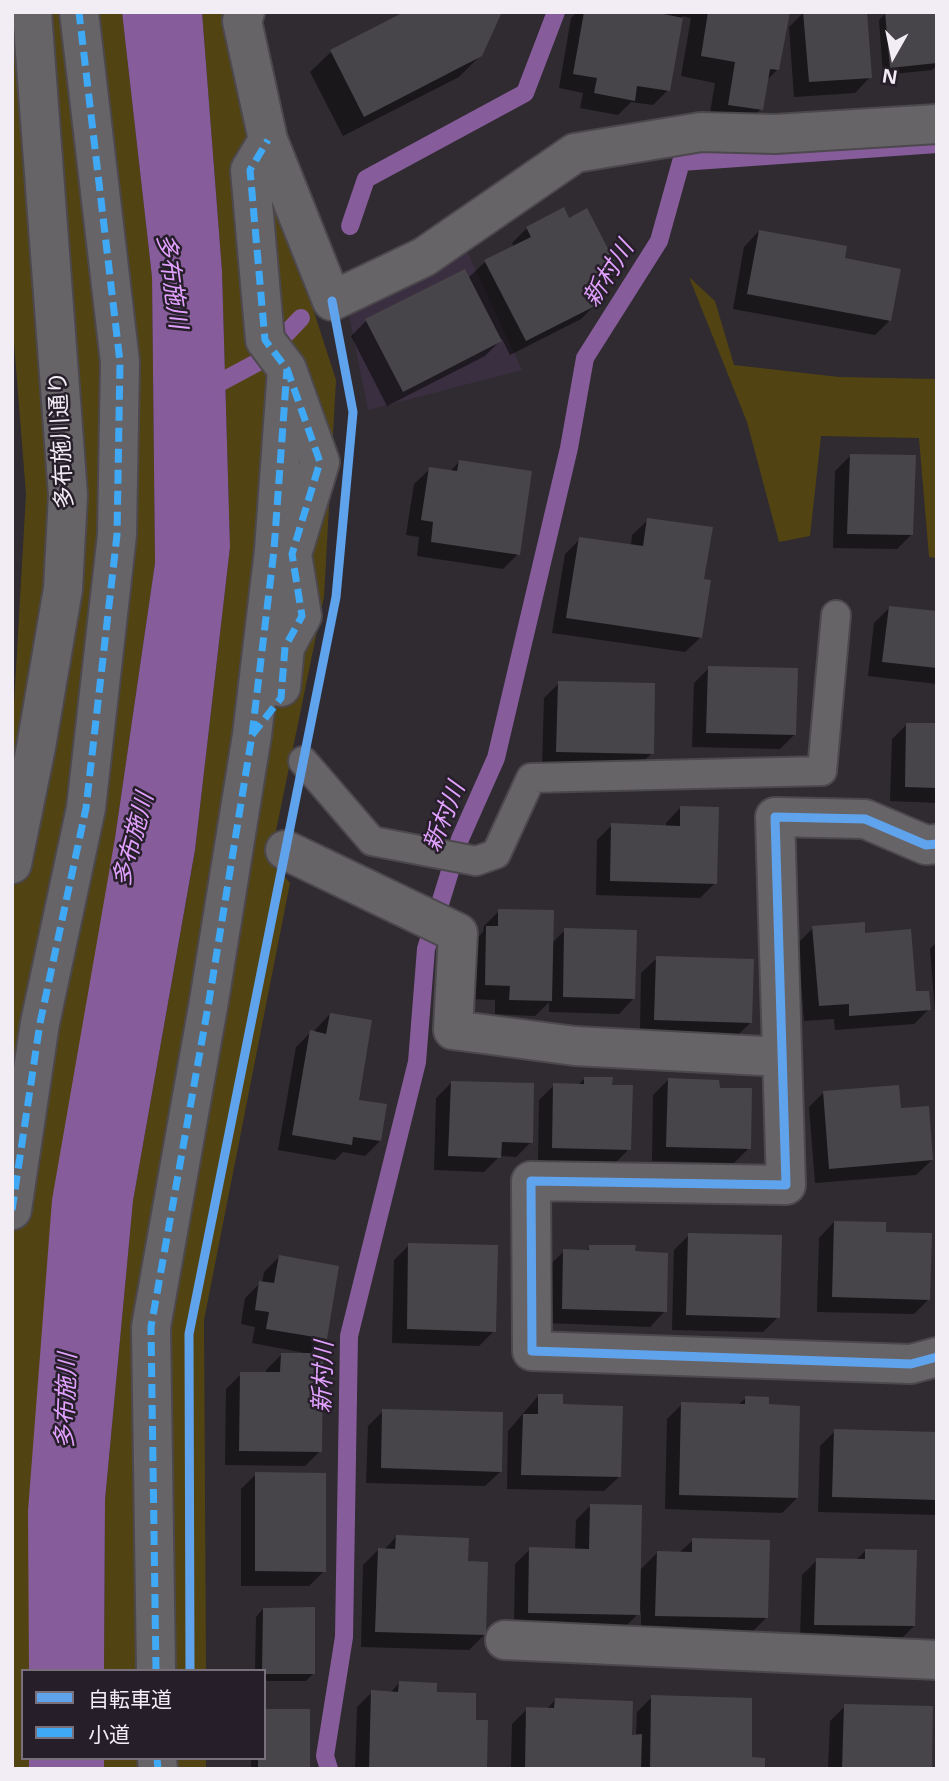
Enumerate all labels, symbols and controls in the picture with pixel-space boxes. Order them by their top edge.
north arrow [858,21,928,91]
text: N [880,63,899,91]
water label: 多布施川 [150,231,192,331]
water label: 新村川 [578,236,640,312]
street label: 多布施川通り [45,370,79,510]
water label: 新村川 [418,778,472,856]
water label: 多布施川 [108,790,160,890]
water label: 新村川 [308,1341,340,1413]
water label: 多布施川 [51,1353,83,1449]
legend [21,1669,266,1760]
text: 自転車道 [88,1685,172,1713]
text: 小道 [88,1720,130,1748]

